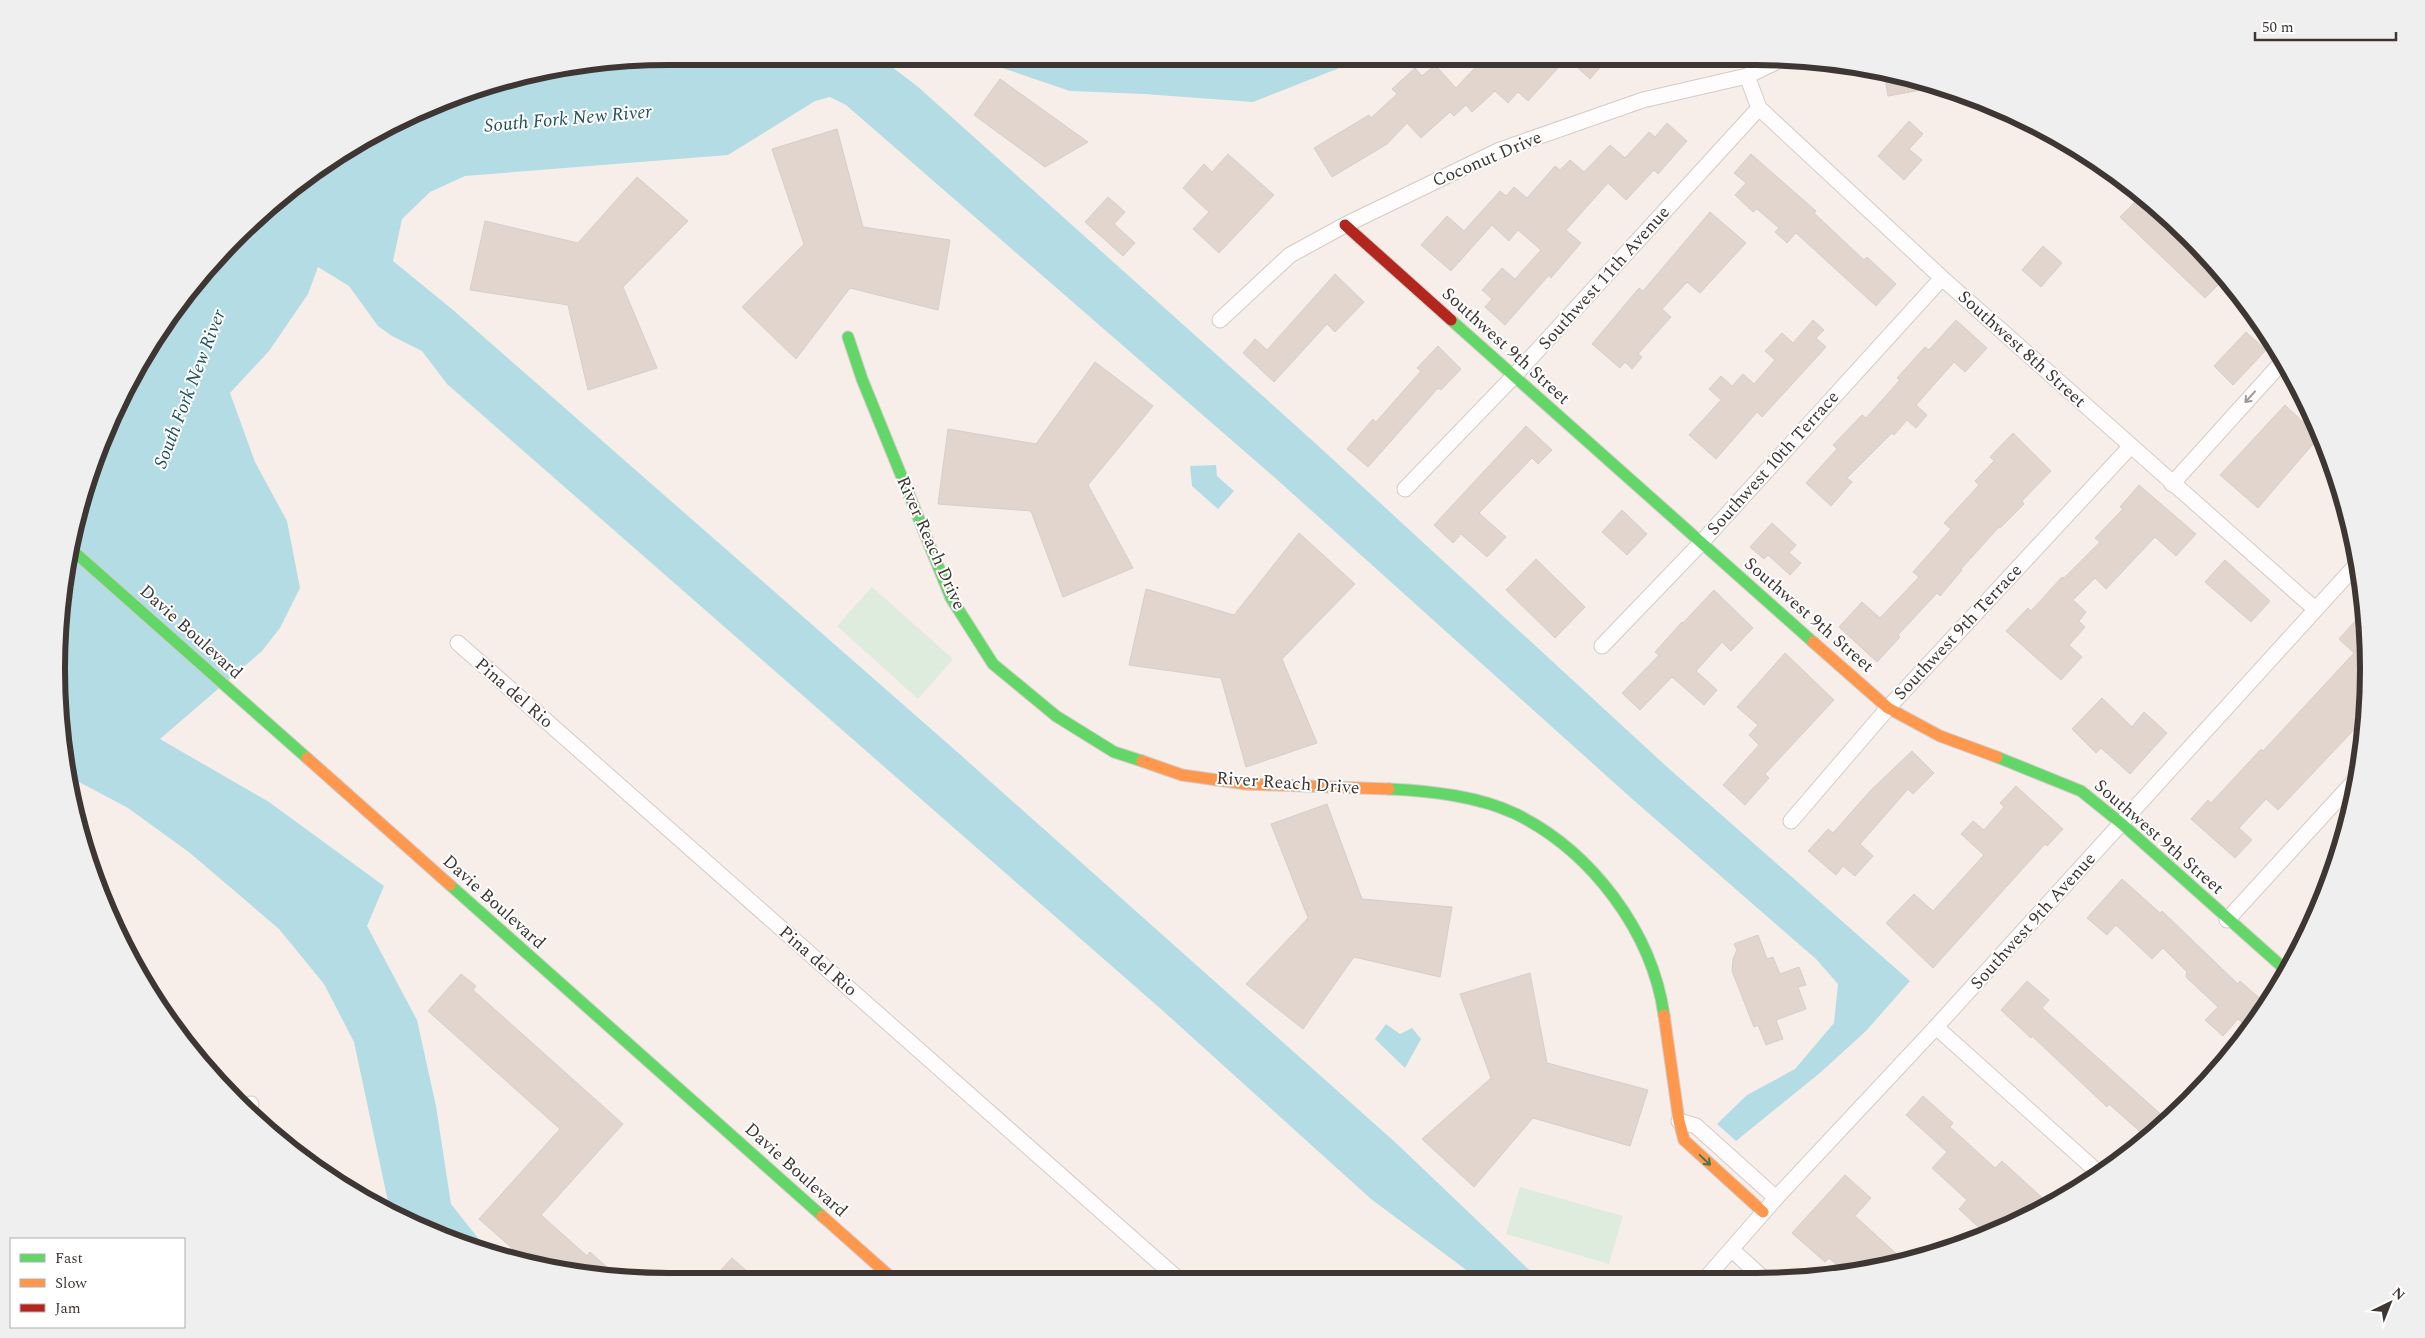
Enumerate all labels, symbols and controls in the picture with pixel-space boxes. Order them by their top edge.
scale bar [2255,10,2396,42]
text: 50 m [2262,16,2294,39]
water label: South Fork New River [483,97,654,141]
street label: Coconut Drive [1428,124,1546,194]
street label: Southwest 11th Avenue [1532,200,1676,356]
street label: Southwest 9th Street [1436,281,1576,411]
street label: Southwest 8th Street [1952,284,2092,414]
water label: South Fork New River [146,305,234,473]
street label: Southwest 10th Terrace [1700,384,1846,542]
one-way arrow [2244,391,2256,404]
street label: River Reach Drive [889,472,973,614]
street label: Southwest 9th Street [1738,551,1880,679]
street label: Southwest 9th Terrace [1887,558,2029,706]
street label: Davie Boulevard [133,578,249,686]
street label: Pina del Rio [469,651,559,735]
street label: River Reach Drive [1215,765,1361,801]
street label: Southwest 9th Street [2088,773,2230,901]
street label: Southwest 9th Avenue [1964,846,2102,996]
street label: Davie Boulevard [436,848,552,956]
street label: Pina del Rio [773,919,863,1003]
street label: Davie Boulevard [738,1116,854,1224]
one-way arrow [1699,1154,1711,1166]
legend [10,1238,185,1328]
text: Fast [55,1247,83,1270]
text: Slow [55,1272,87,1295]
north arrow [2365,1278,2415,1328]
text: N [2387,1282,2410,1305]
text: Jam [55,1297,81,1320]

